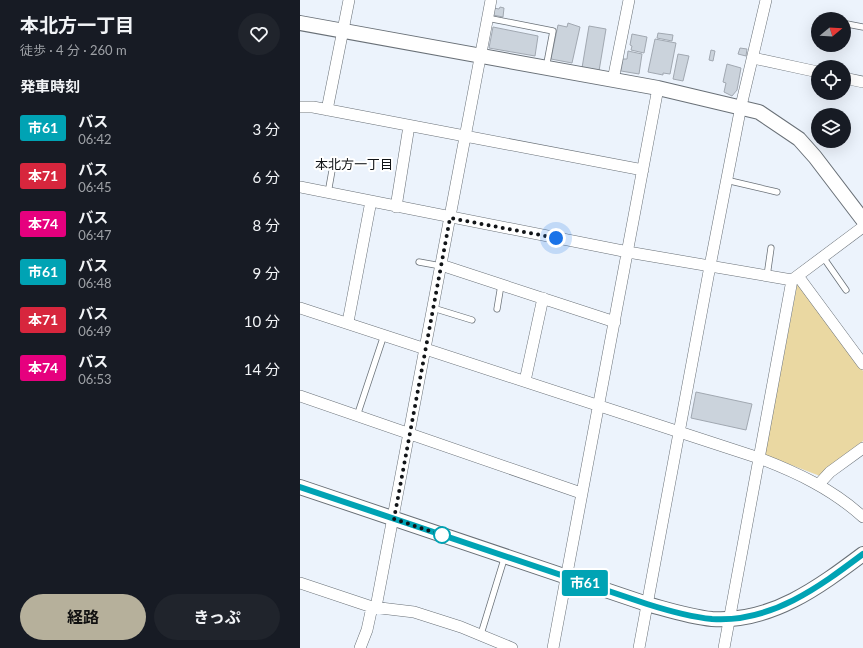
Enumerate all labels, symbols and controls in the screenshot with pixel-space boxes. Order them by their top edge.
north arrow [811,12,851,52]
map controls [811,12,851,148]
text: 本北方一丁目 [20,13,134,36]
button: heart [238,13,280,55]
text: 徒歩 · 4 分 · 260 m [20,42,127,58]
button: locate [811,60,851,100]
text: 発車時刻 [20,77,80,95]
button: layers [811,108,851,148]
text: バス [78,112,108,130]
text: 市61 [28,119,58,136]
text: 3 分 [252,120,280,138]
text: 06:42 [78,131,112,147]
district label: 本北方一丁目 [315,156,393,172]
text: バス [78,160,108,178]
text: 本71 [28,167,58,184]
text: 6 分 [252,168,280,186]
text: 06:45 [78,179,112,195]
text: バス [78,208,108,226]
text: 本74 [28,215,58,232]
text: 8 分 [252,216,280,234]
text: 06:47 [78,227,112,243]
your location [546,228,566,248]
text: バス [78,256,108,274]
text: 市61 [28,263,58,280]
text: 9 分 [252,264,280,282]
text: 06:48 [78,275,112,291]
text: バス [78,304,108,322]
text: 本71 [28,311,58,328]
text: 10 分 [244,312,280,330]
text: 06:49 [78,323,112,339]
text: バス [78,352,108,370]
text: 本74 [28,359,58,376]
text: 14 分 [244,360,280,378]
text: 06:53 [78,371,112,387]
unlabelled marker [433,526,451,544]
line badge: 市61 [562,570,608,596]
text: 市61 [570,574,600,591]
button: 経路 [20,594,146,640]
button: きっぷ [154,594,280,640]

